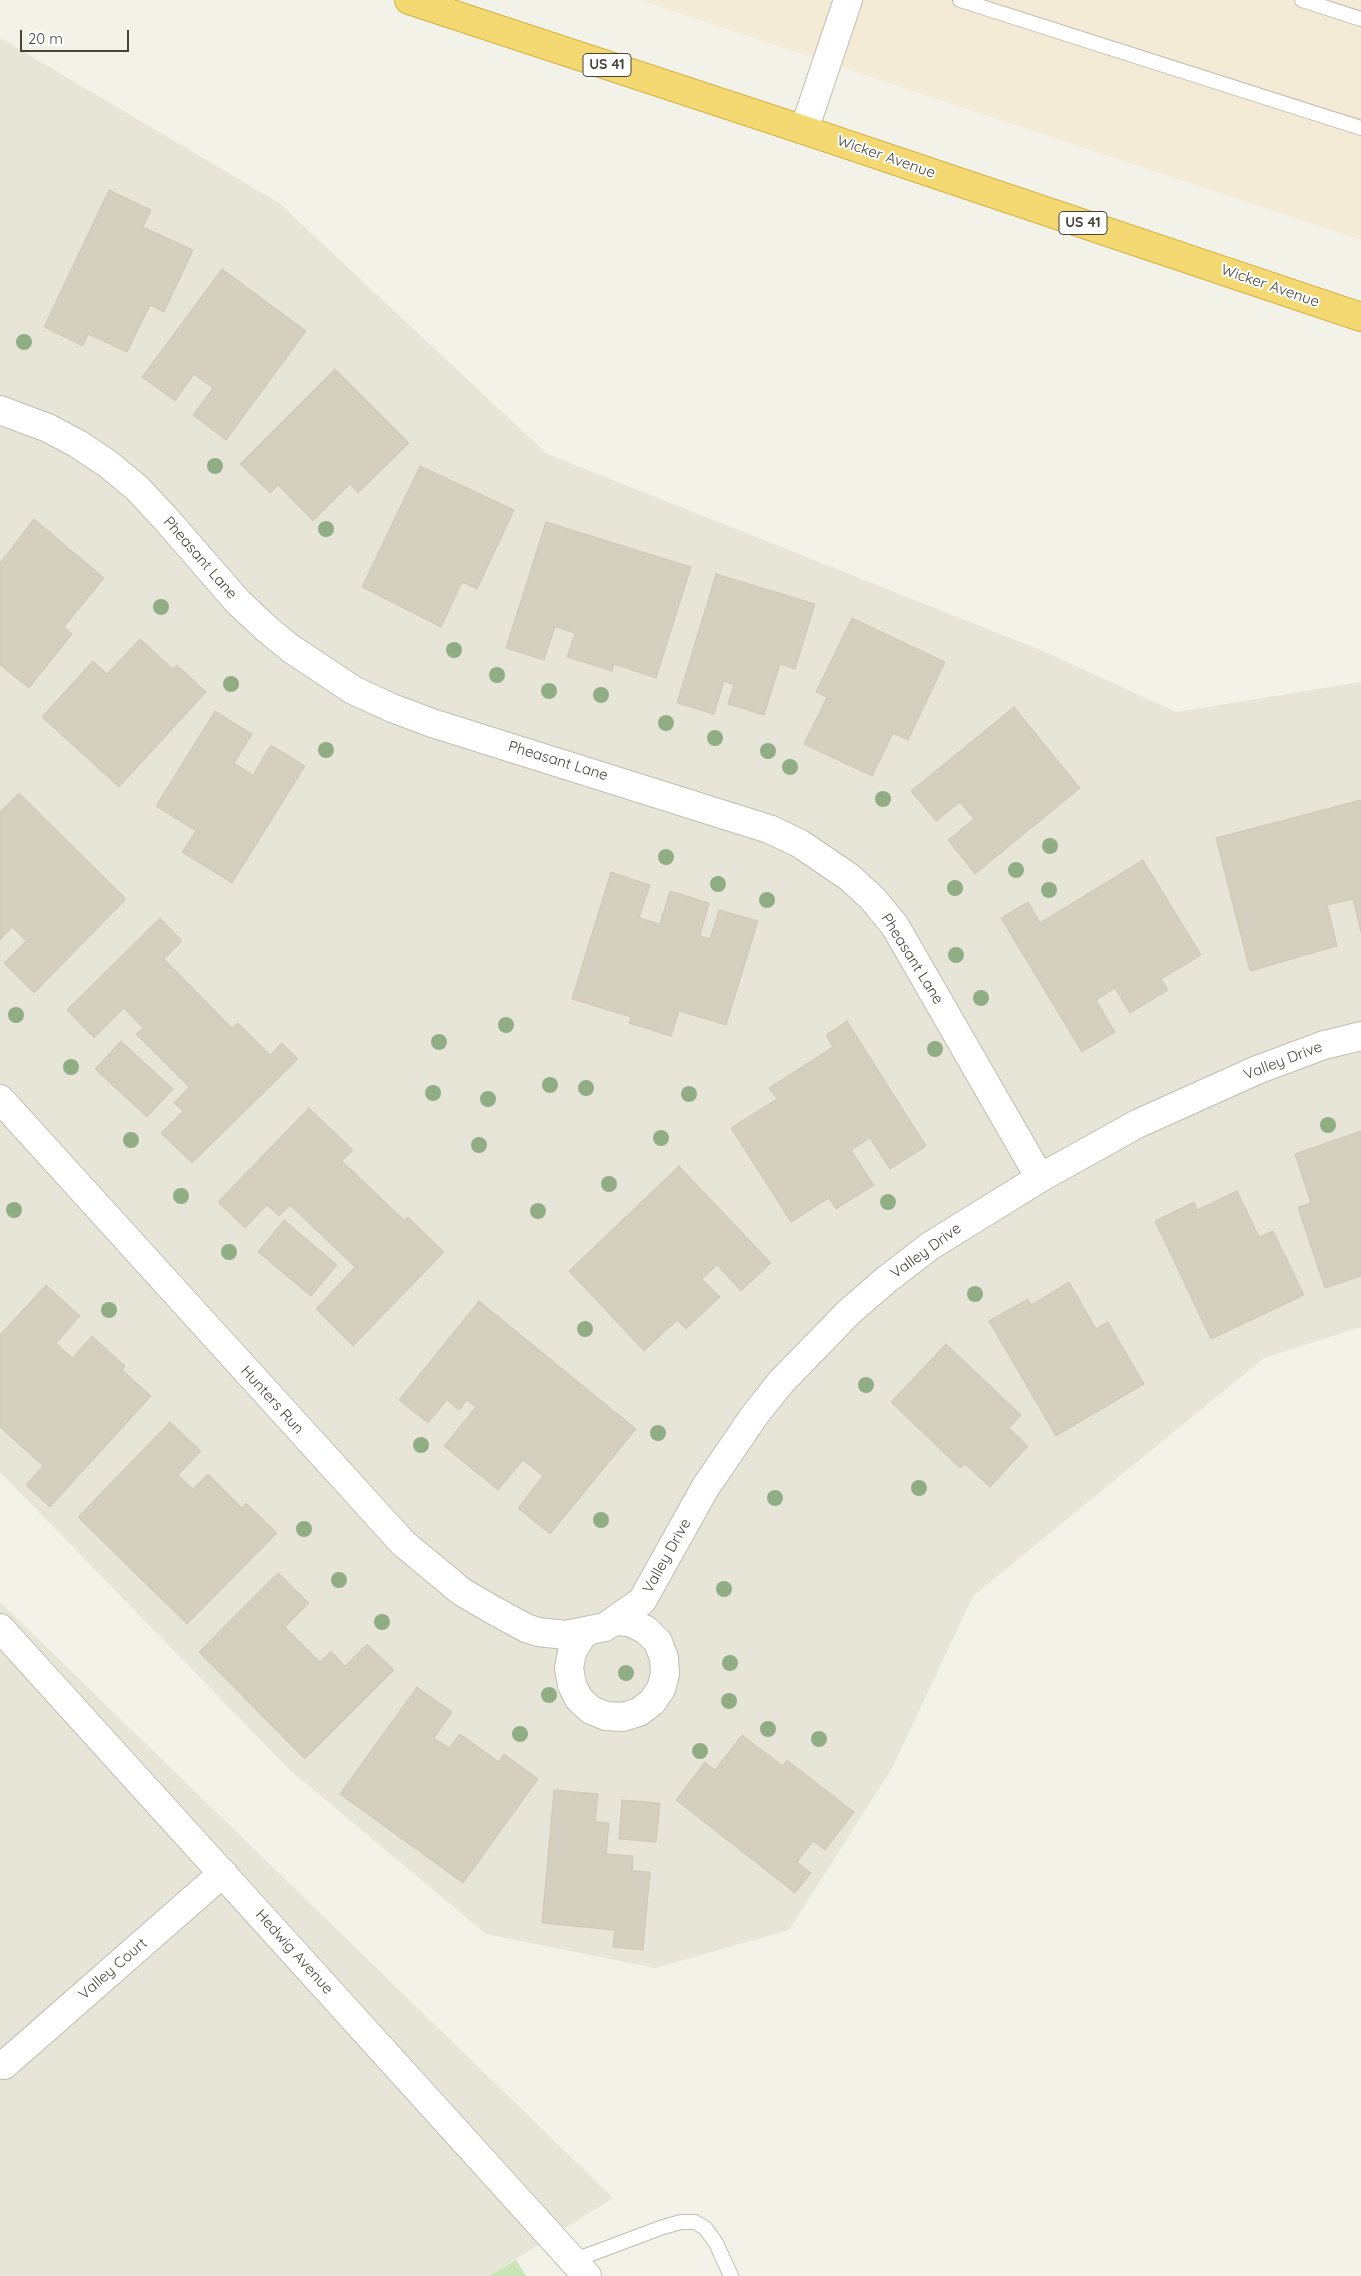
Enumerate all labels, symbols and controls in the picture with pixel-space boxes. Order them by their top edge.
scale bar [22,20,131,52]
text: 20 m [28,29,63,48]
road number: US 41 [583,54,631,76]
street label: Wicker Avenue [834,132,938,182]
road number: US 41 [1059,212,1107,234]
street label: Wicker Avenue [1218,261,1322,311]
street label: Pheasant Lane [159,513,241,603]
street label: Pheasant Lane [506,737,610,785]
street label: Pheasant Lane [877,910,947,1008]
street label: Valley Drive [1241,1038,1325,1084]
street label: Valley Drive [887,1219,965,1283]
street label: Hunters Run [237,1362,307,1438]
street label: Valley Drive [639,1515,695,1597]
street label: Hedwig Avenue [251,1906,337,1998]
street label: Valley Court [75,1934,151,2004]

